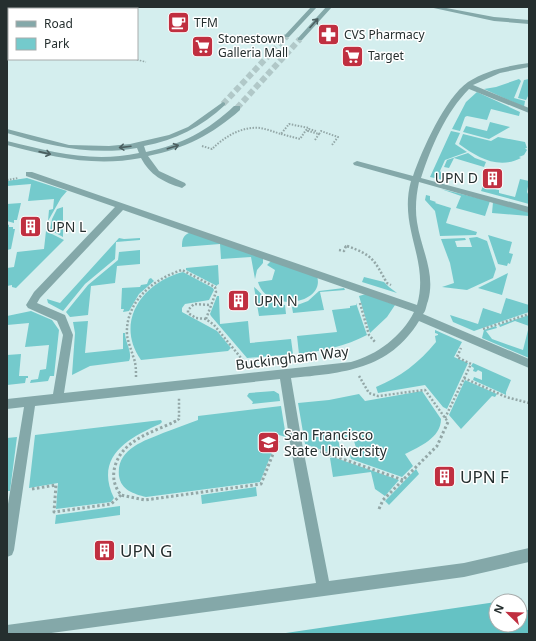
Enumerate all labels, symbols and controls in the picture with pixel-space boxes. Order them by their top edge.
legend [8,8,138,60]
cafe icon: TFM [165,10,191,36]
place label: TFM [194,14,218,31]
text: Road [44,15,73,32]
one-way arrow [310,18,319,28]
pharmacy icon: CVS Pharmacy [315,22,341,48]
place label: CVS Pharmacy [344,26,426,43]
place label: Stonestown Galleria Mall [218,30,288,61]
supermarket icon: Stonestown Galleria Mall [190,33,216,59]
text: Park [44,35,70,52]
supermarket icon: Target [340,43,366,69]
place label: Target [368,47,404,64]
one-way arrow [119,143,132,151]
one-way arrow [166,143,179,150]
one-way arrow [38,150,51,158]
building icon: UPN D [480,165,506,191]
place label: UPN D [435,168,478,187]
building icon: UPN L [17,214,43,240]
place label: UPN L [46,217,86,236]
building icon: UPN N [226,288,252,314]
place label: UPN N [254,291,298,310]
street label: Buckingham Way [234,341,350,374]
place label: San Francisco State University [284,425,388,460]
school or university icon: San Francisco State University [255,430,281,456]
building icon: UPN F [432,464,458,490]
place label: UPN F [460,465,509,488]
building icon: UPN G [92,538,118,564]
place label: UPN G [120,539,172,562]
north arrow [488,593,528,633]
text: N [490,602,507,616]

